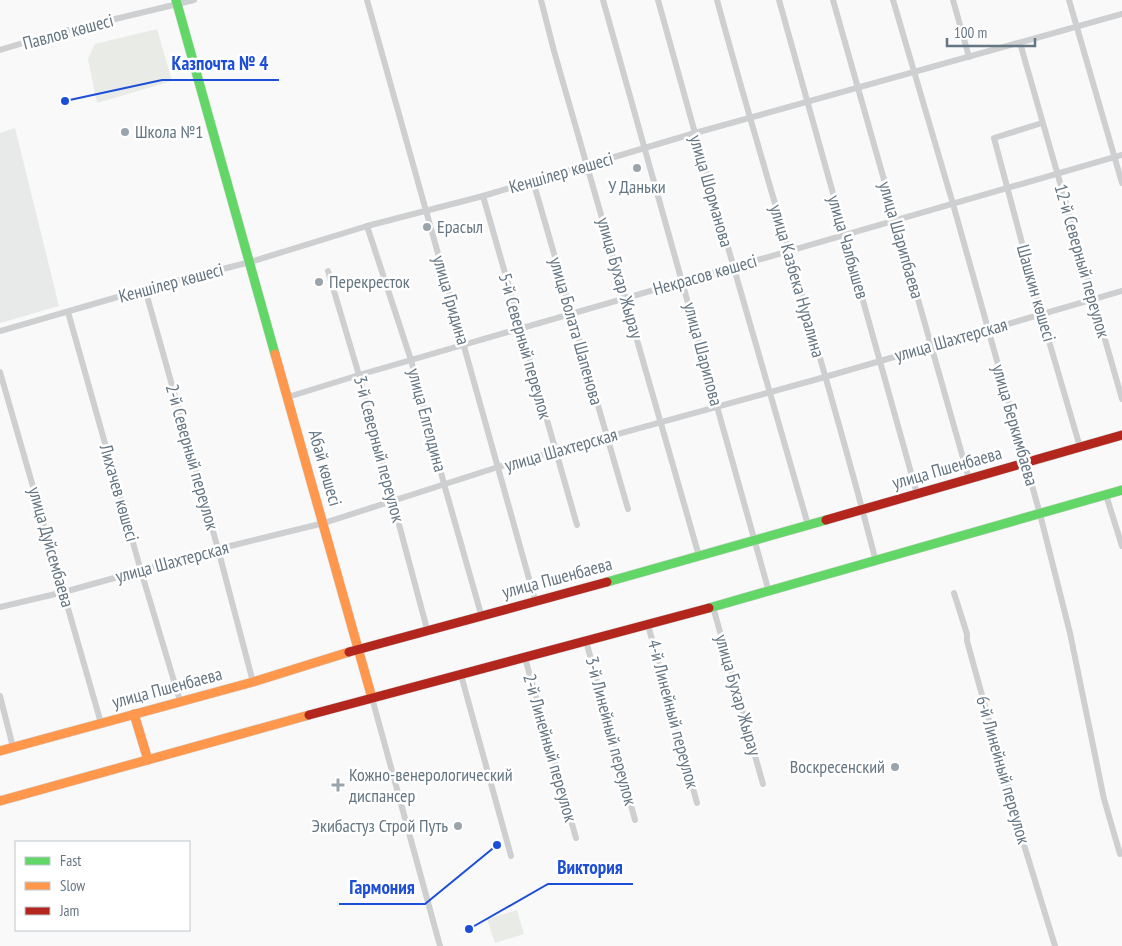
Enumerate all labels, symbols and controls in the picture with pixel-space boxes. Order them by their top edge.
street label: Павлов көшесі [20,8,116,55]
scale bar [947,15,1034,47]
text: 100 m [954,23,987,42]
callout: Казпочта № 4 [162,46,279,80]
text: Казпочта № 4 [172,51,268,75]
place label: Школа №1 [135,120,203,143]
marker: Школа №1 [119,126,131,138]
street label: улица Шорманова [684,132,738,250]
street label: Кеншілер көшесі [506,147,616,198]
marker: У Даньки [631,162,643,174]
place label: У Даньки [608,175,666,198]
street label: улица Шарипбаева [874,179,929,301]
street label: 12-й Северный переулок [1050,181,1115,340]
street label: улица Чалбышев [823,192,874,301]
street label: улица Казбека Нуралина [765,202,830,360]
place label: Ерасыл [437,215,483,238]
street label: улица Бухар Жырау [592,215,649,341]
marker: Ерасыл [421,221,433,233]
street label: Шашкин көшесі [1012,242,1061,344]
street label: Некрасов көшесі [650,249,759,300]
street label: улица Гридина [428,252,475,347]
street label: улица Болата Шапенова [544,254,609,407]
street label: Кеншілер көшесі [116,258,226,307]
place label: Перекресток [329,270,410,293]
street label: 5-й Северный переулок [494,270,557,422]
marker: Перекресток [313,276,325,288]
street label: улица Шарипова [679,300,728,408]
street label: улица Шахтерская [892,312,1010,367]
street label: улица Беркимбаева [987,362,1044,488]
street label: улица Елгелдина [403,366,452,474]
street label: 3-й Северный переулок [349,373,410,525]
street label: 2-й Северный переулок [161,381,224,533]
street label: улица Шахтерская [502,422,620,477]
street label: Абай көшесі [304,427,347,509]
street label: Лихачев көшесі [94,441,144,544]
street label: улица Пшенбаева [889,441,1004,494]
street label: улица Дуйсембаева [23,484,80,610]
street label: улица Шахтерская [113,535,231,588]
street label: улица Пшенбаева [499,552,614,603]
street label: улица Бухар Жырау [710,632,767,758]
street label: 4-й Линейный переулок [643,637,704,791]
street label: 3-й Линейный переулок [581,654,642,808]
street label: улица Пшенбаева [109,662,224,713]
street label: 2-й Линейный переулок [518,671,583,825]
street label: 6-й Линейный переулок [971,693,1036,847]
place label: Воскресенский [790,755,885,778]
marker: Воскресенский [889,761,901,773]
place label: Кожно-венерологический диспансер [349,763,513,807]
marker: Кожно-венерологический диспансер [331,778,345,792]
place label: Экибастуз Строй Путь [312,814,448,837]
marker: Экибастуз Строй Путь [452,820,464,832]
legend [15,841,190,931]
callout: Виктория [548,850,633,884]
text: Fast [60,851,81,870]
text: Виктория [557,855,623,879]
callout: Гармония [339,870,425,904]
text: Гармония [349,875,415,899]
text: Slow [60,876,85,895]
text: Jam [59,901,79,920]

